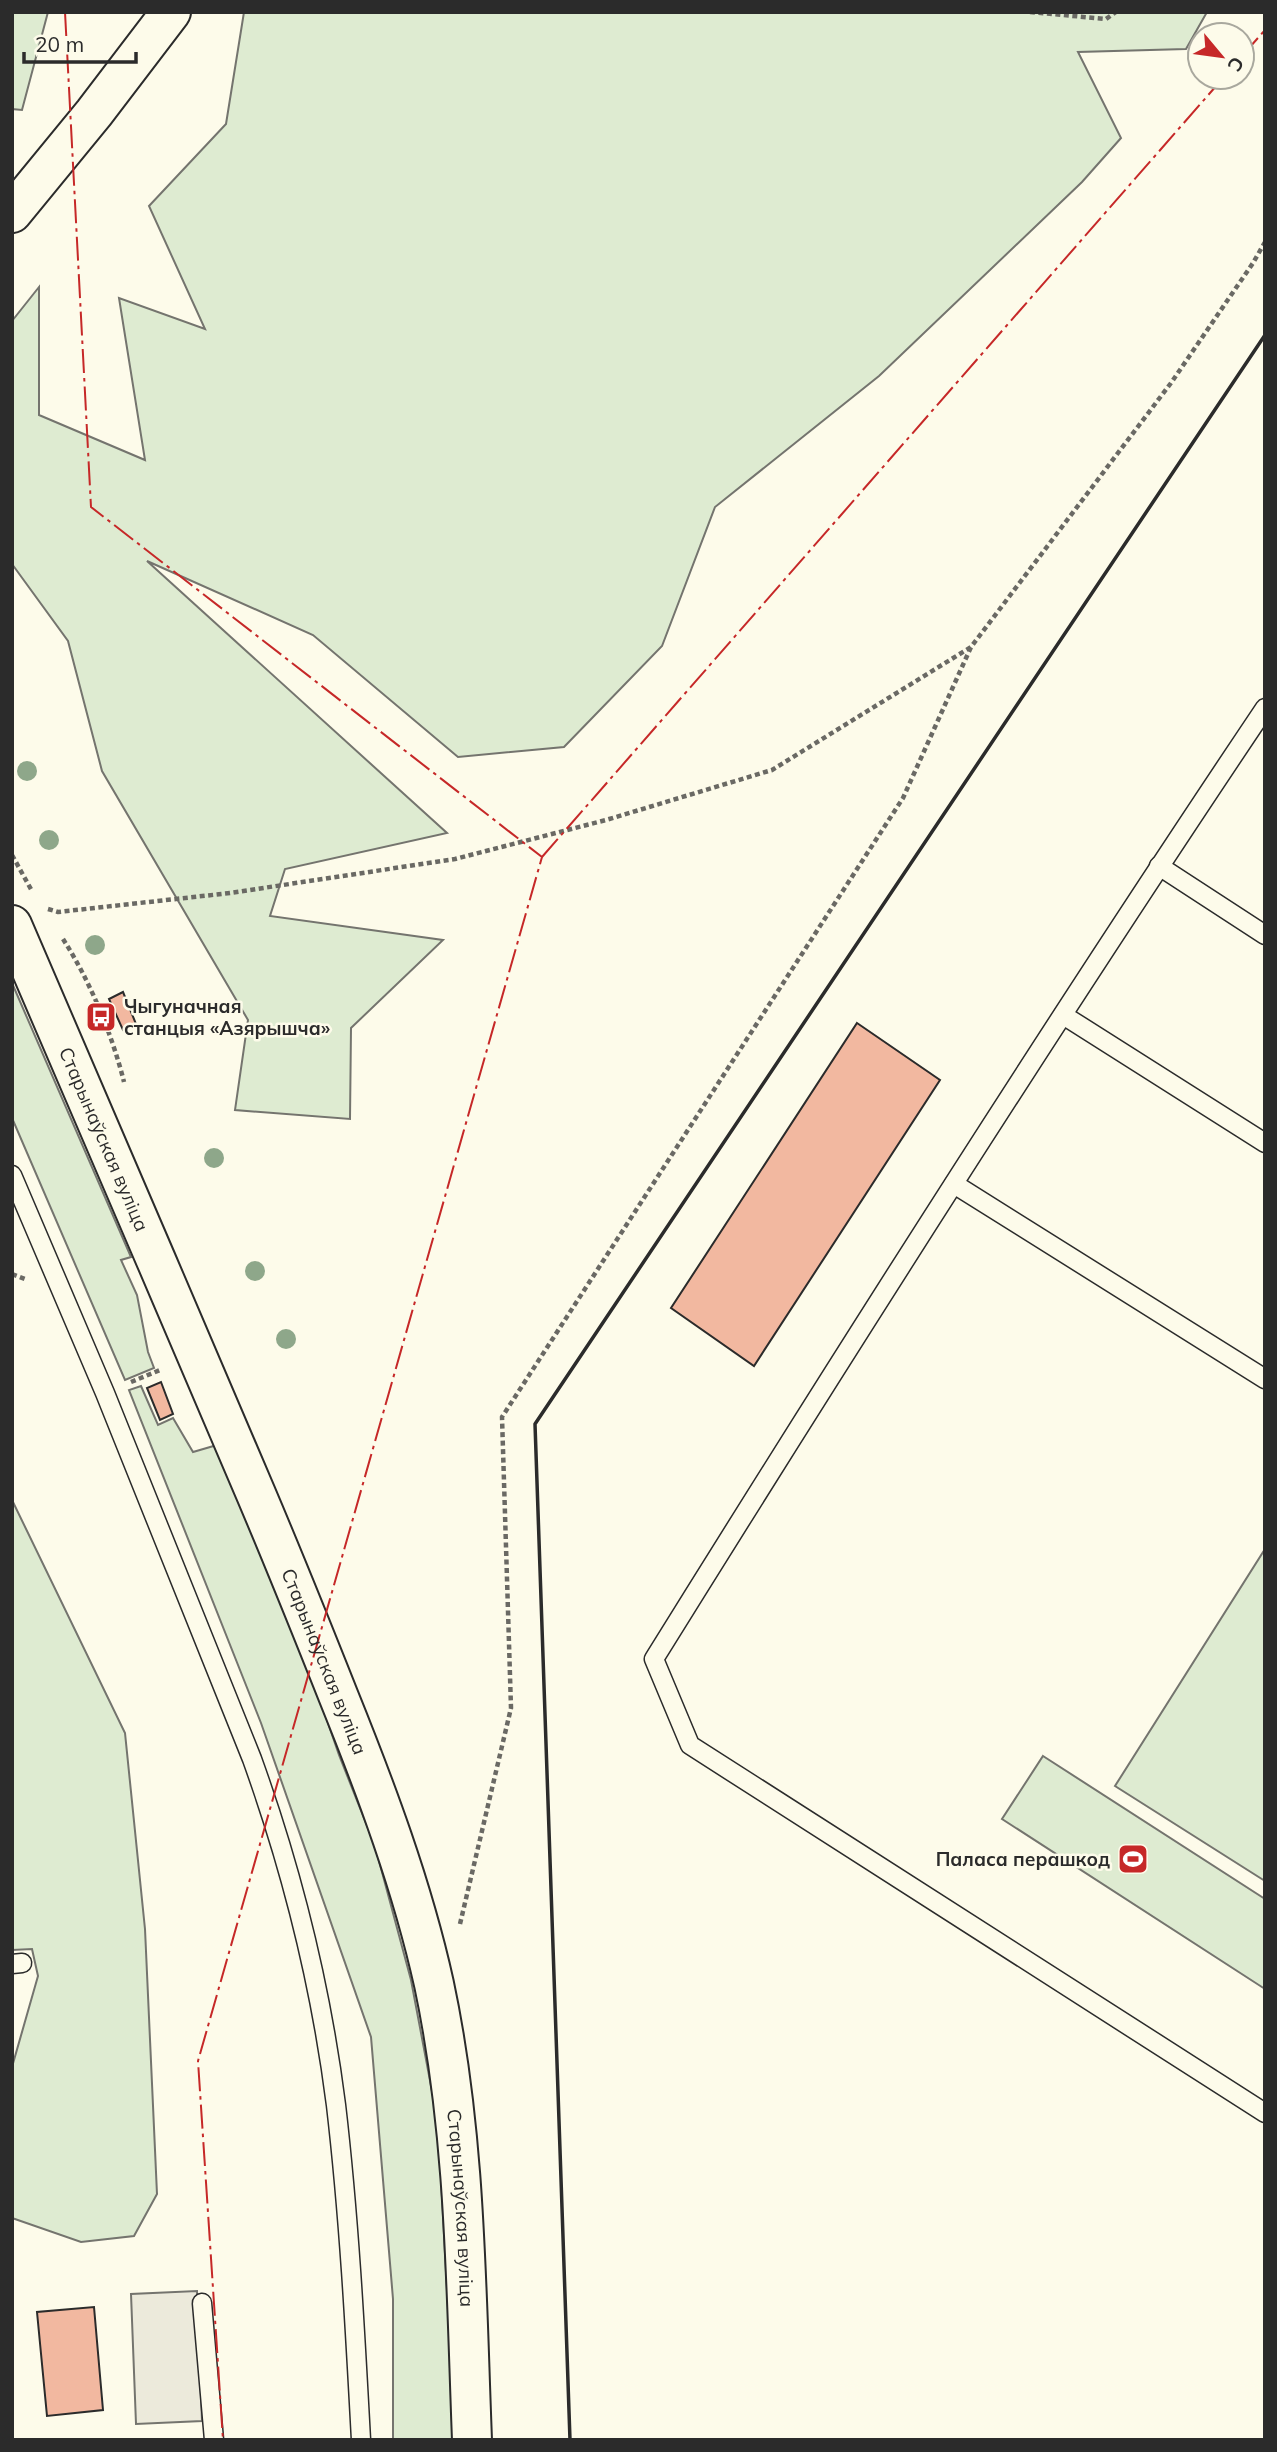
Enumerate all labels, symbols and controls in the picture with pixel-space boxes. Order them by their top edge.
scale bar [24,21,136,65]
north arrow [1186,21,1256,91]
text: 20 m [35,31,84,57]
text: С [1222,53,1250,76]
place label: Чыгуначная станцыя «Азярышча» [124,994,330,1040]
bus stop icon: Чыгуначная станцыя «Азярышча» [84,1000,118,1034]
street label: Старынаўская вуліца [54,1043,154,1235]
street label: Старынаўская вуліца [276,1565,372,1758]
sports icon: Паласа перашкод [1116,1842,1150,1876]
place label: Паласа перашкод [936,1847,1110,1871]
street label: Старынаўская вуліца [442,2108,479,2307]

